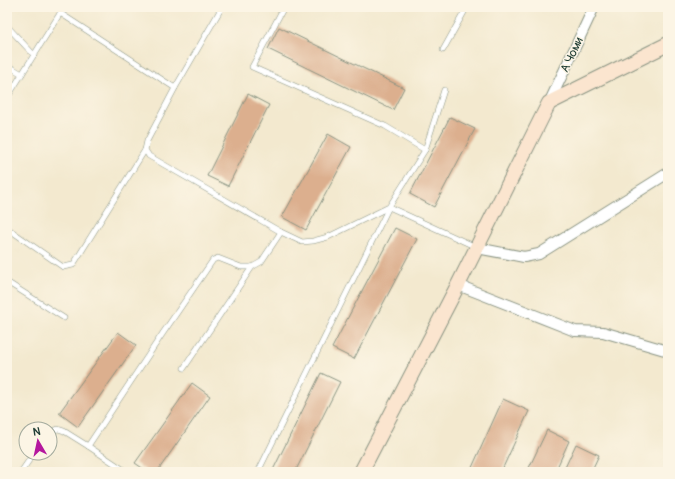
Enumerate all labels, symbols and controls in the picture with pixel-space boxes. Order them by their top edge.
street label: А Чоми [557,34,587,75]
north arrow [18,421,58,461]
text: N [32,425,42,439]

